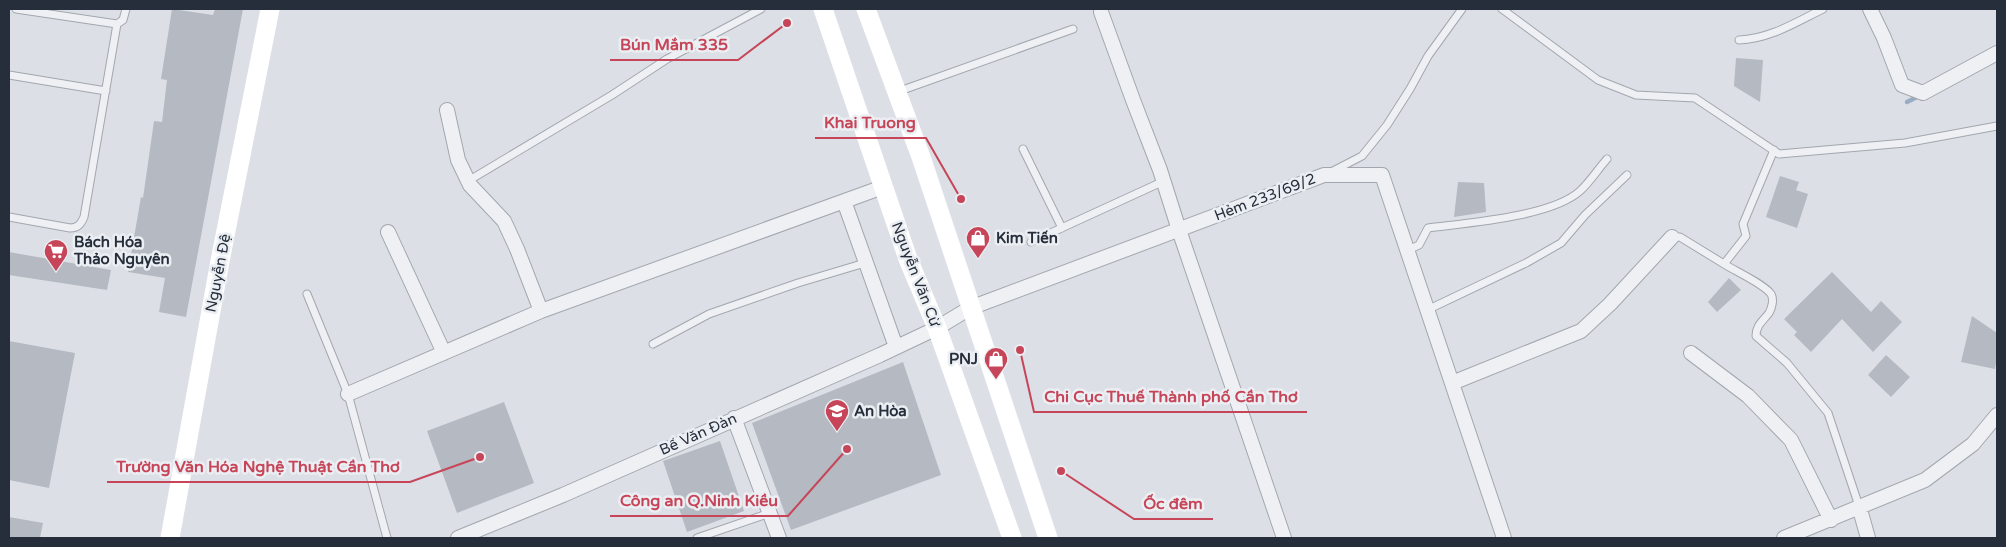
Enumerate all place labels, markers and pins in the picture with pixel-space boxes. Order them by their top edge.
callout: Bún Mắm 335 [610,29,738,60]
callout: Khai Truong [815,107,926,138]
shop icon: Kim Tiến [965,225,991,259]
place label: Kim Tiến [996,229,1058,247]
place label: Bách Hóa Thảo Nguyên [73,233,170,269]
supermarket icon: Bách Hóa Thảo Nguyên [43,238,69,272]
shop icon: PNJ [983,346,1009,380]
place label: PNJ [949,350,978,368]
callout: Chi Cục Thuế Thành phố Cần Thơ [1034,381,1307,412]
school or university icon: An Hòa [824,398,850,432]
place label: An Hòa [854,402,907,420]
callout: Trường Văn Hóa Nghệ Thuật Cần Thơ [107,451,410,482]
callout: Công an Q.Ninh Kiều [610,485,788,516]
callout: Ốc đêm [1134,488,1213,519]

